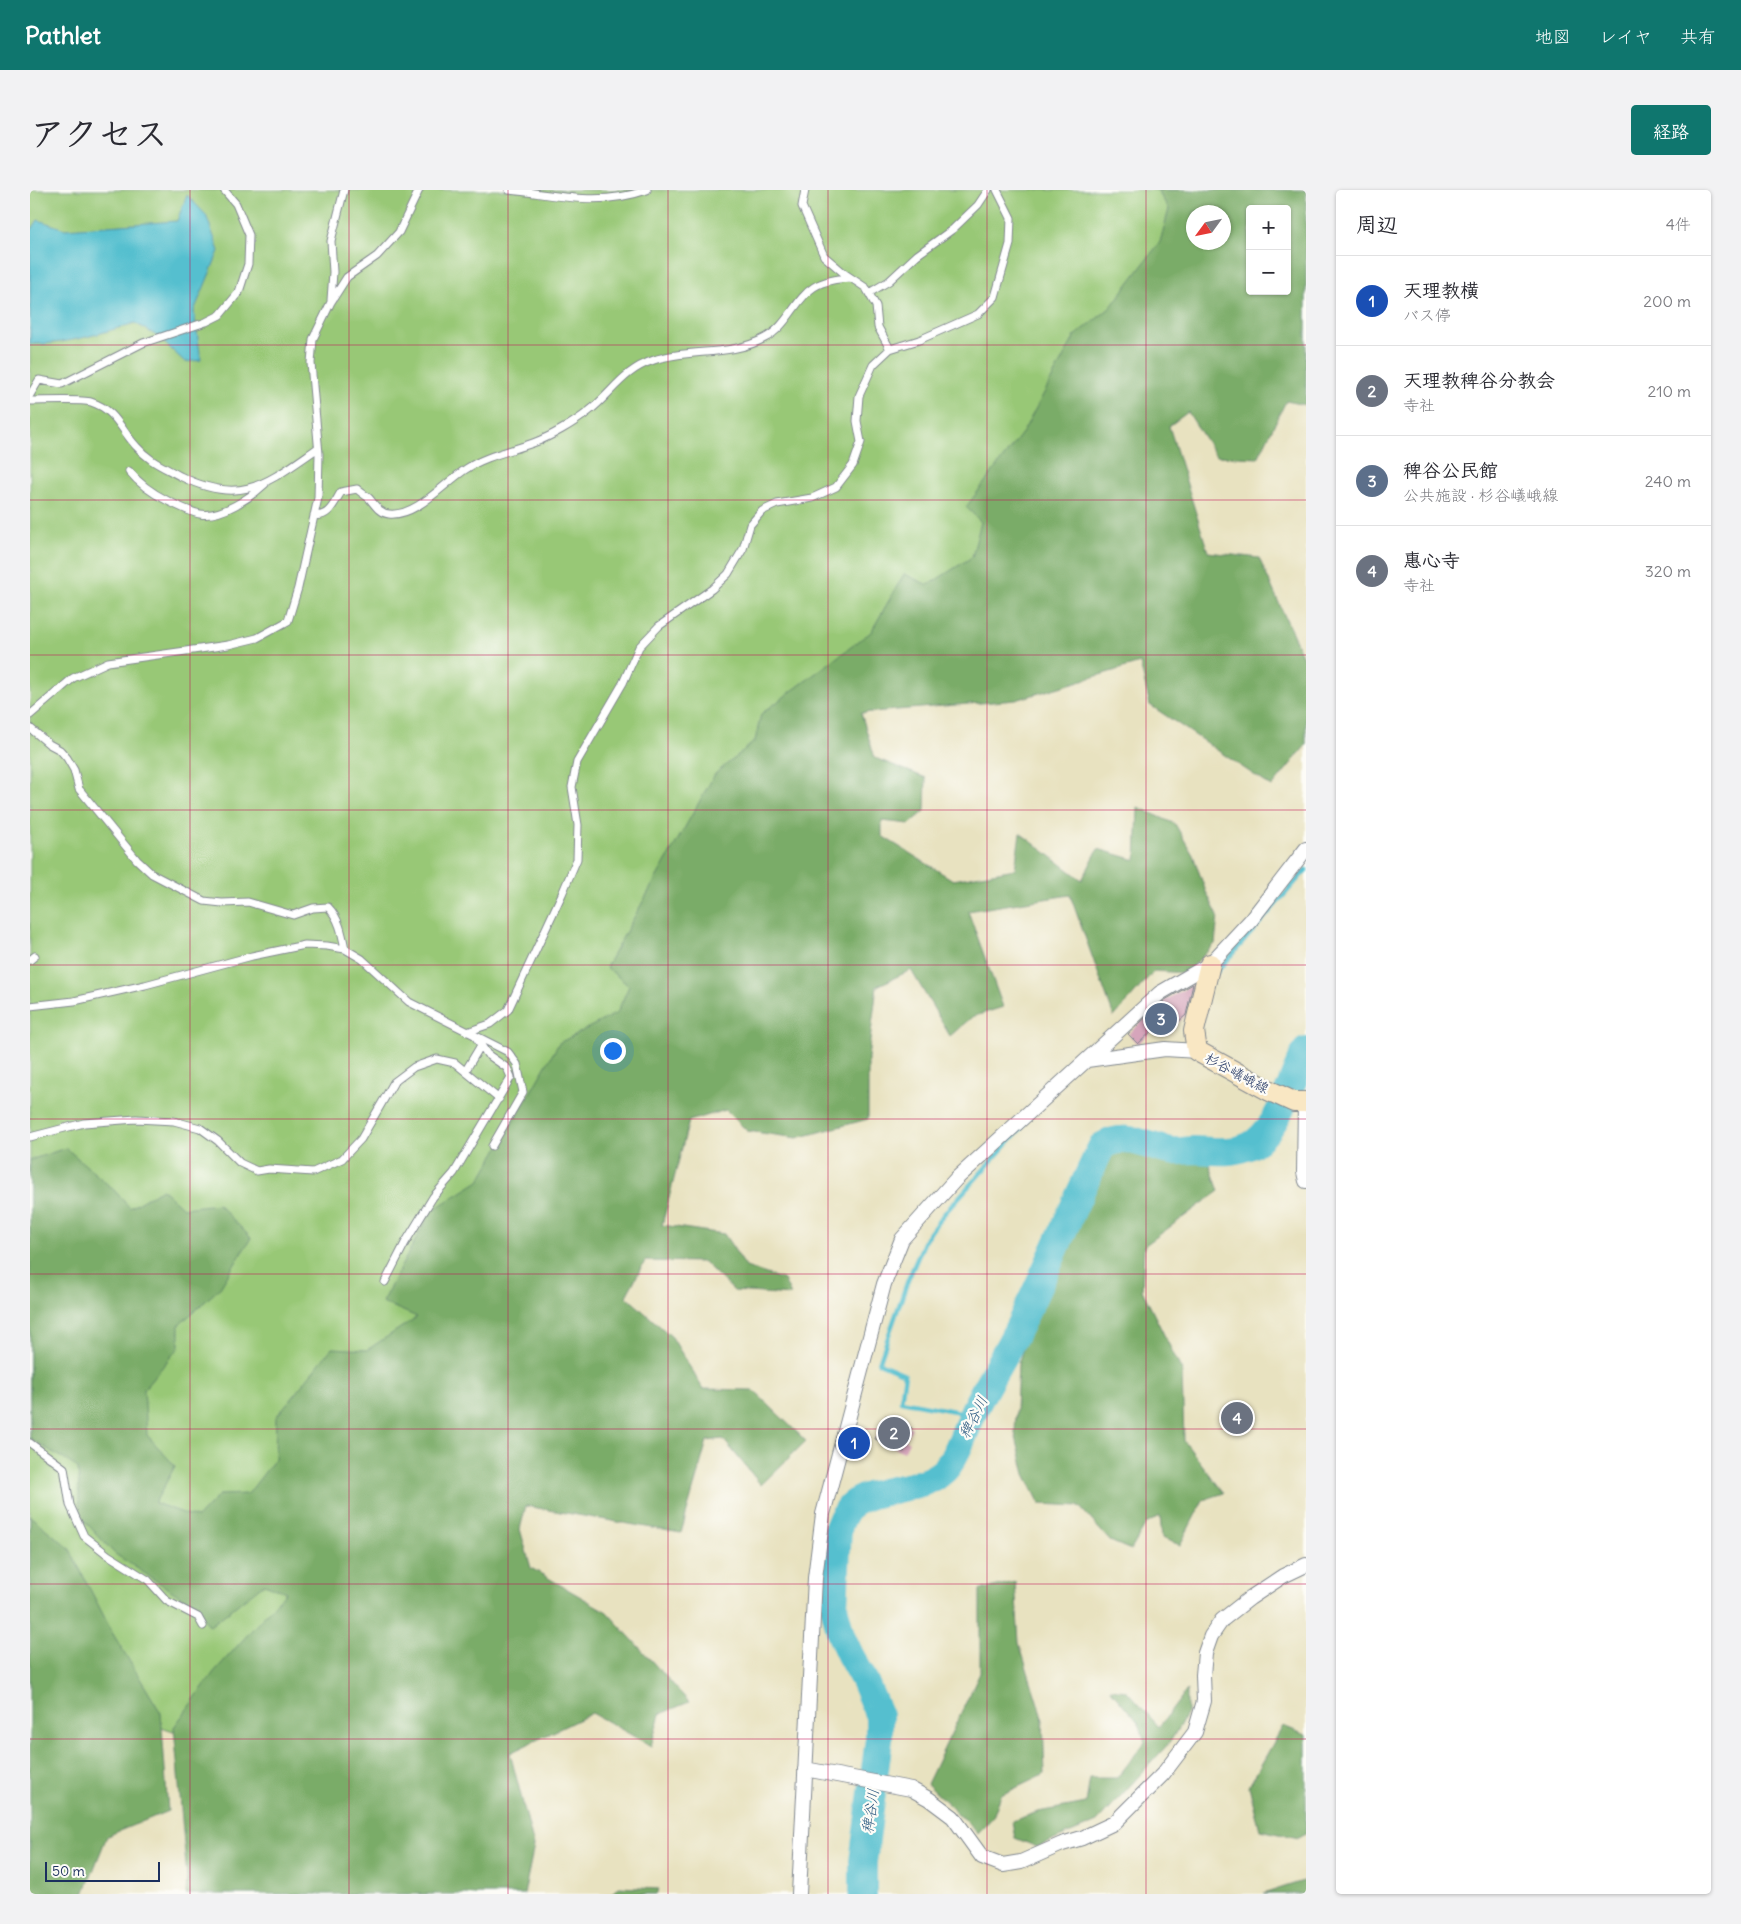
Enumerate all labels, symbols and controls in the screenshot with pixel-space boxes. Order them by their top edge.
text: Pathlet [25,20,101,50]
text: 地図 [1535,25,1571,48]
text: レイヤ [1599,25,1652,48]
text: 共有 [1680,25,1716,48]
button: 経路 [1631,105,1711,155]
text: アクセス [30,111,168,155]
north arrow [1186,205,1231,250]
map controls [1246,205,1291,295]
button: + [1246,205,1291,250]
text: 周辺 [1356,211,1398,238]
text: 4件 [1666,214,1691,234]
button: − [1246,250,1291,295]
text: 天理教横 [1403,278,1479,302]
text: 1 [1369,291,1375,311]
text: 200 m [1643,291,1691,311]
text: バス停 [1403,305,1451,325]
text: 天理教稗谷分教会 [1403,368,1555,392]
text: 2 [1368,381,1376,401]
text: 210 m [1648,381,1691,401]
text: 寺社 [1403,395,1435,415]
text: 稗谷公民館 [1403,458,1498,482]
text: 3 [1367,471,1377,491]
text: 240 m [1645,471,1691,491]
text: 公共施設 · 杉谷嶬峨線 [1403,485,1558,505]
text: 惠心寺 [1403,548,1460,572]
text: 4 [1367,561,1377,581]
text: 320 m [1645,561,1691,581]
text: 寺社 [1403,575,1435,595]
pin: 3 [1145,1000,1177,1038]
your location [600,1038,626,1064]
street label: 杉谷嶬峨線 [1202,1049,1272,1097]
water label: 稗谷川 [954,1393,992,1441]
pin: 4 [1221,1399,1253,1437]
pin: 2 [878,1414,910,1452]
pin: 1 [838,1424,870,1462]
water label: 稗谷川 [857,1787,883,1835]
scale bar [45,1859,160,1882]
text: 50 m [52,1862,85,1880]

